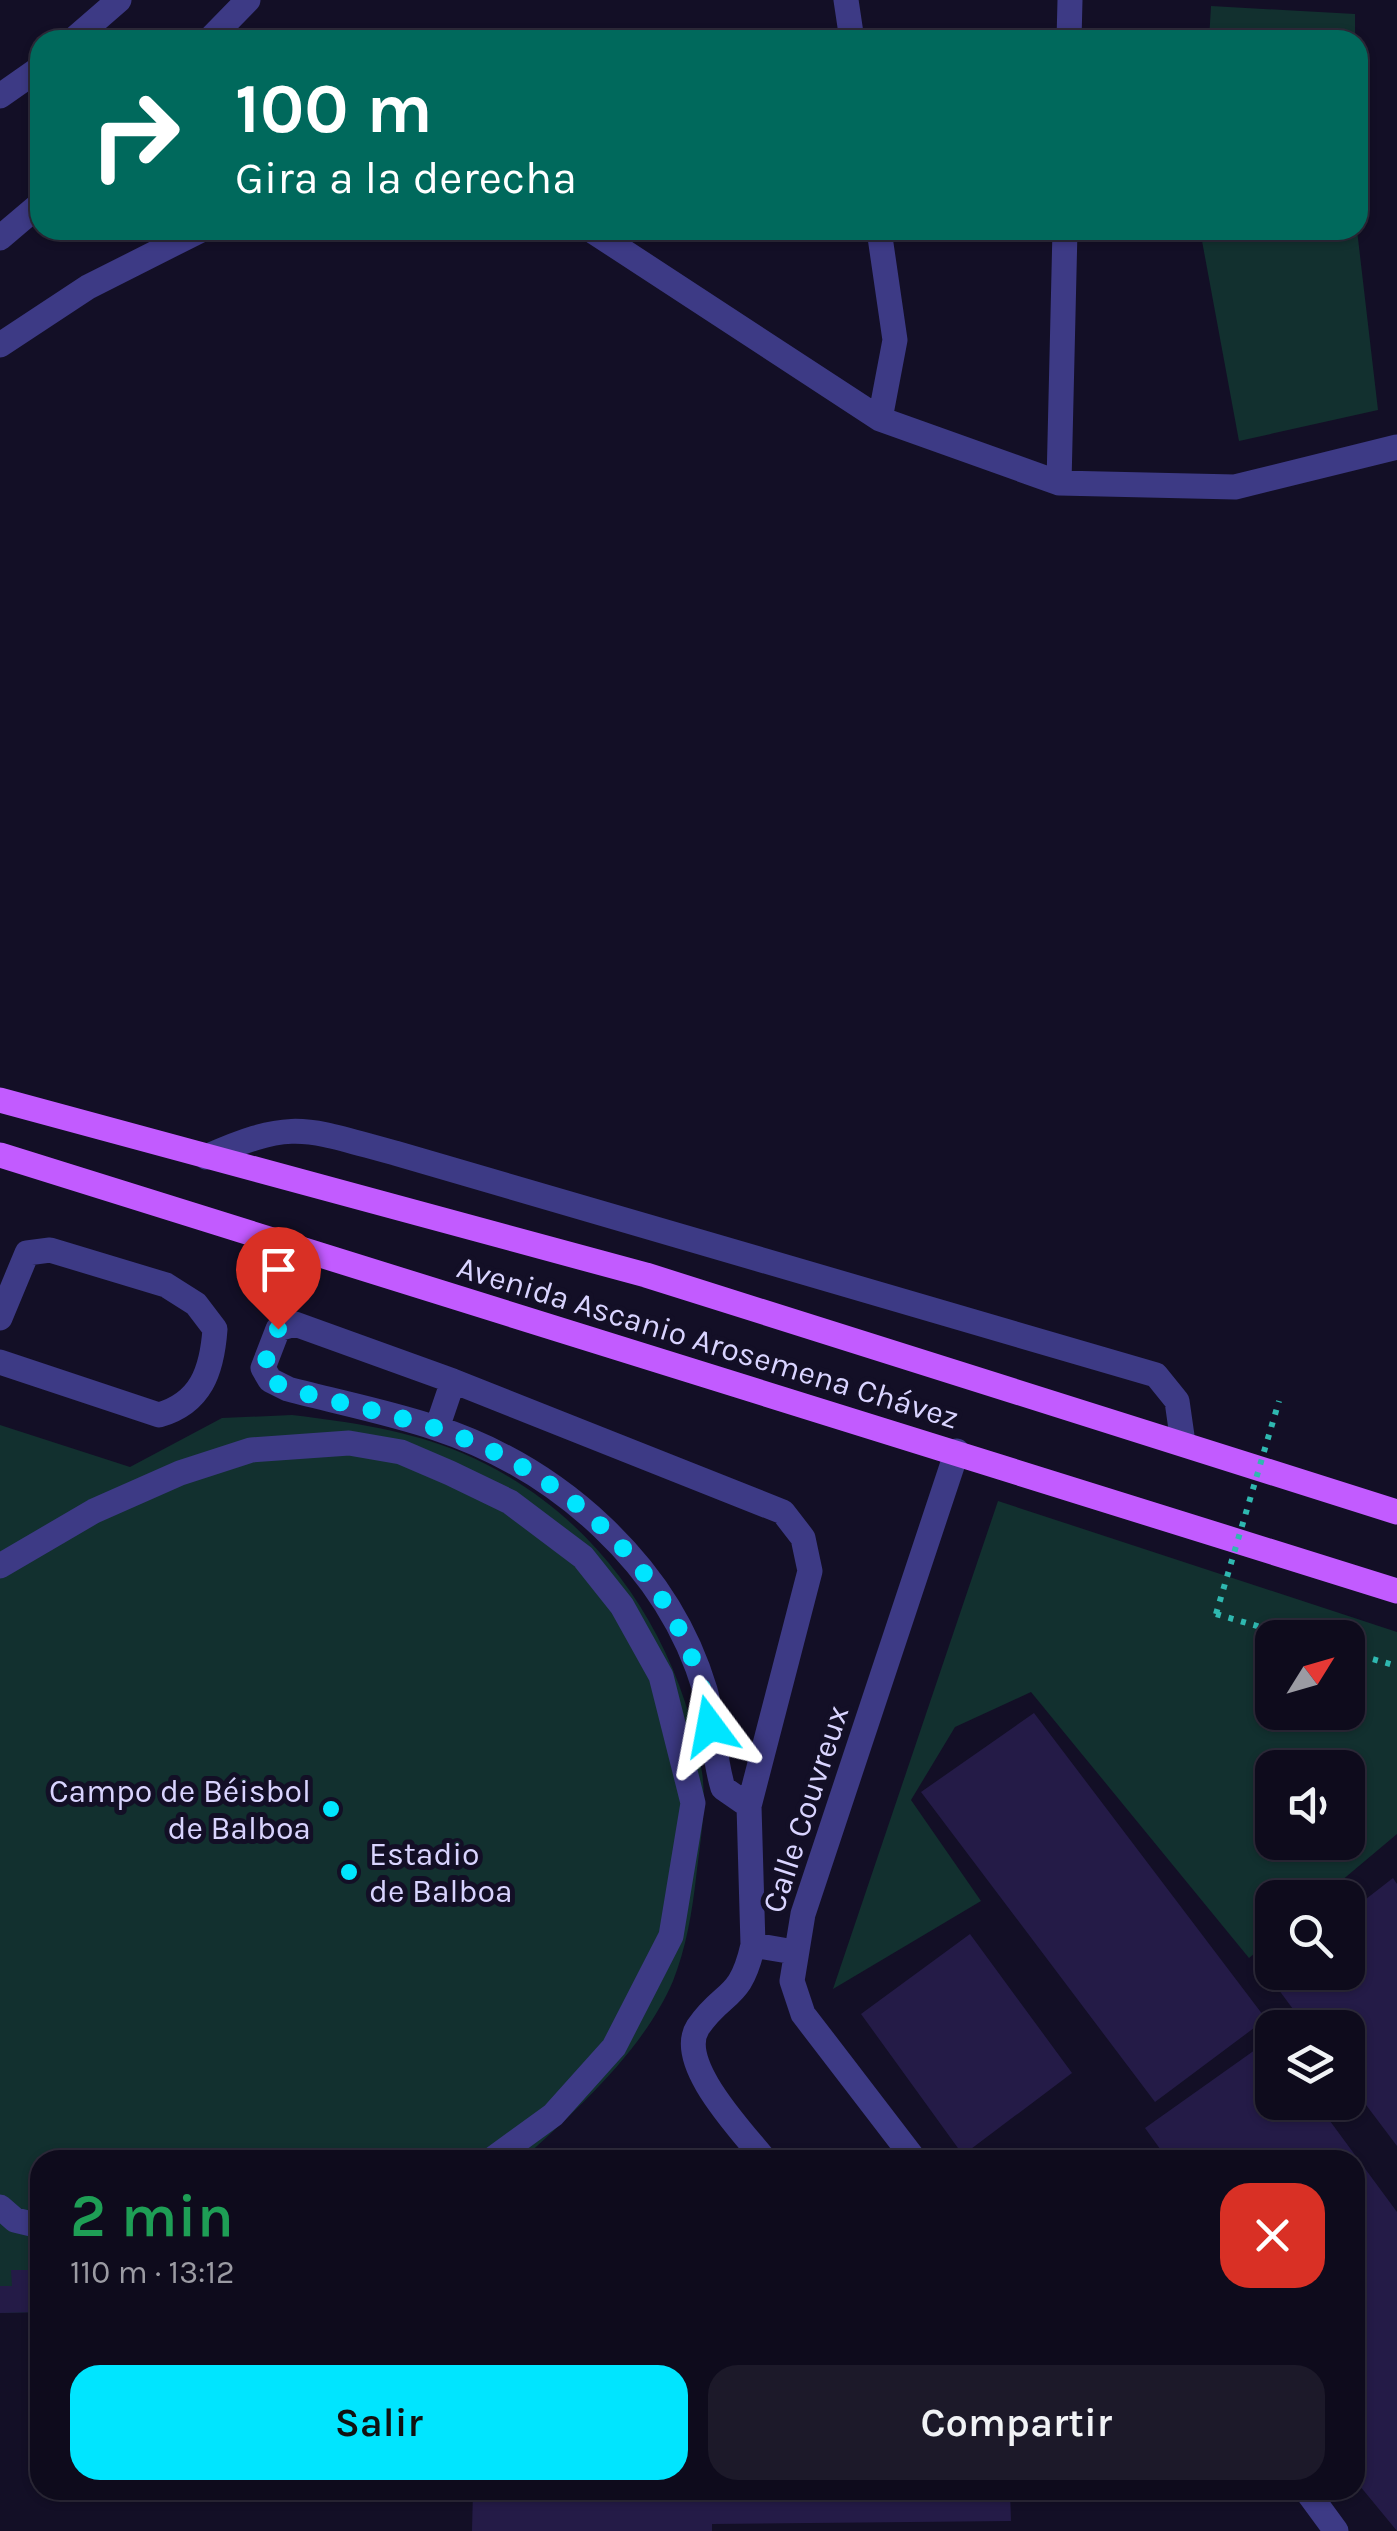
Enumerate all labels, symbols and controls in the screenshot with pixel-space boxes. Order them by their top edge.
text: 100 m [235,68,433,150]
icon: right [70,70,200,200]
text: Gira a la derecha [235,152,577,204]
pin [236,1227,321,1330]
icon: arrive [251,1242,306,1297]
street label: Avenida Ascanio Arosemena Chávez [453,1248,963,1437]
north arrow [1255,1620,1365,1730]
map controls [1255,1620,1365,2120]
position arrow [658,1674,762,1778]
street label: Calle Couvreux [755,1701,856,1917]
button: sound [1255,1750,1365,1860]
place label: Campo de Béisbol de Balboa [49,1773,311,1847]
marker: Campo de Béisbol de Balboa [320,1798,342,1820]
place label: Estadio de Balboa [369,1836,513,1910]
marker: Estadio de Balboa [338,1861,360,1883]
button: search [1255,1880,1365,1990]
button: layers [1255,2010,1365,2120]
text: 2 min [70,2181,234,2251]
button: close [1220,2183,1325,2288]
text: 110 m · 13:12 [70,2254,235,2291]
button: Salir [70,2365,688,2480]
button: Compartir [708,2365,1325,2480]

